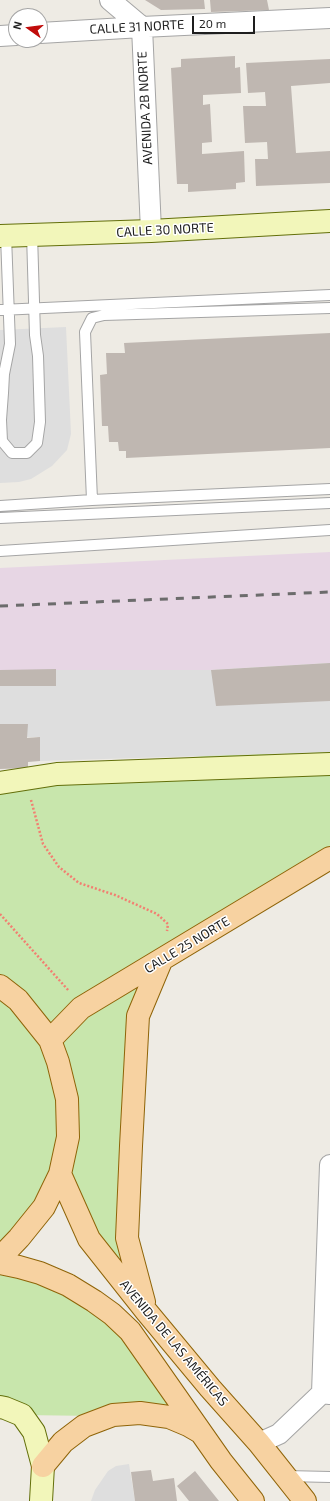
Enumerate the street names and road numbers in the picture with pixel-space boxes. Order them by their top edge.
street label: CALLE 31 NORTE [89,17,185,37]
street label: AVENIDA 2B NORTE [134,51,156,165]
street label: CALLE 30 NORTE [116,220,214,240]
street label: CALLE 25 NORTE [142,913,232,977]
street label: AVENIDA DE LAS AMÉRICAS [117,1277,231,1409]

